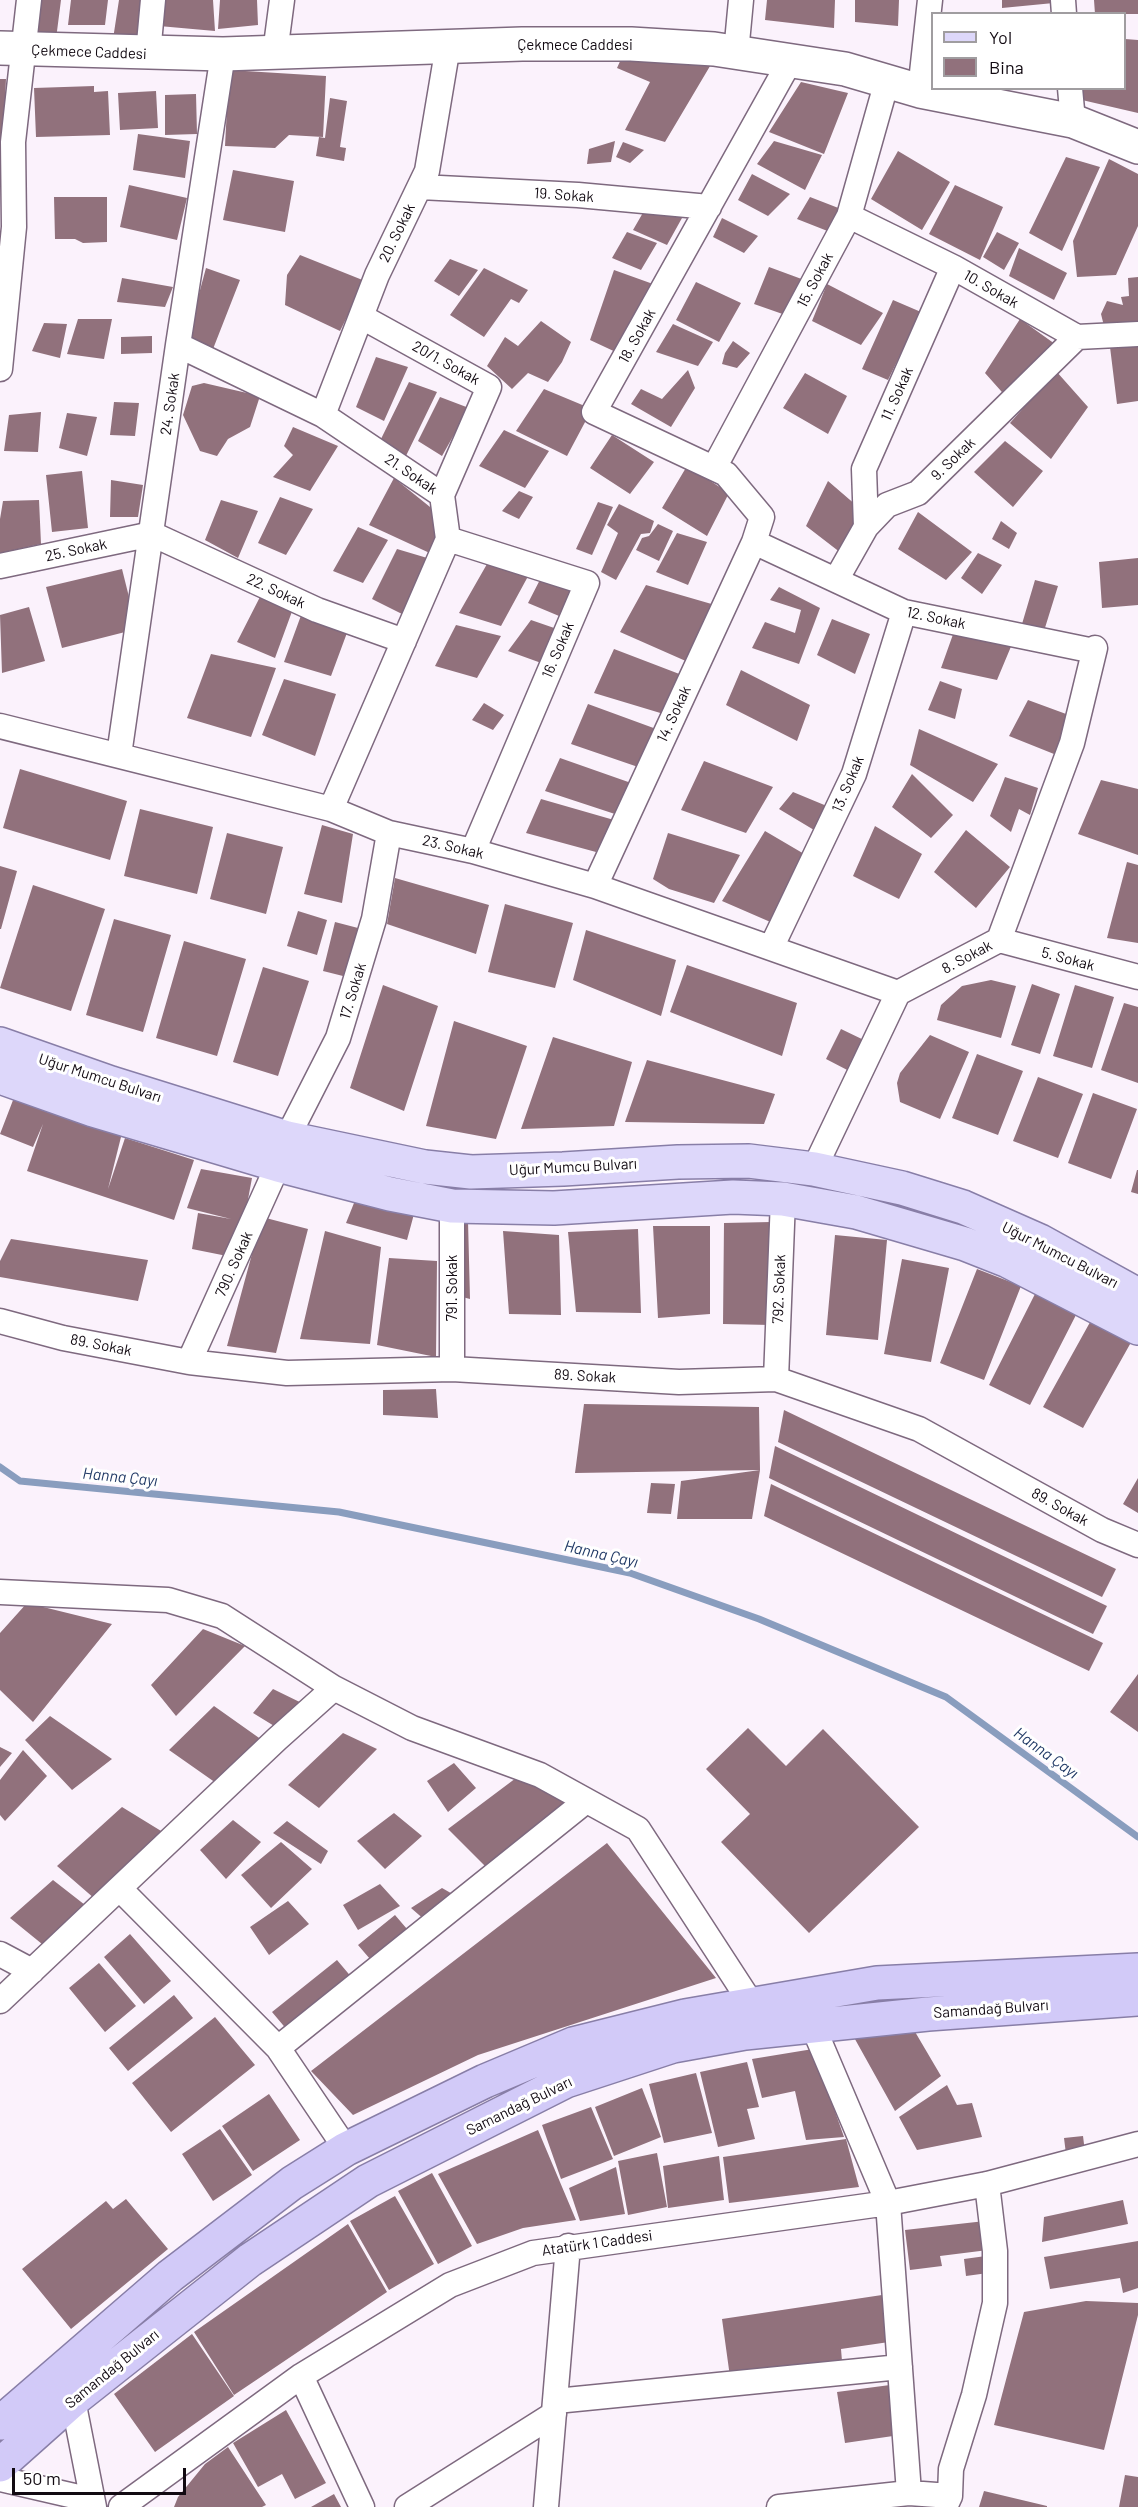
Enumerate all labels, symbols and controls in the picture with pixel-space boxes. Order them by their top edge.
legend [931,12,1126,90]
text: Yol [989,26,1012,48]
street label: Çekmece Caddesi [517,36,633,54]
street label: Çekmece Caddesi [31,41,147,63]
text: Bina [989,56,1024,78]
street label: 19. Sokak [534,184,594,206]
street label: 20. Sokak [375,201,419,265]
street label: 15. Sokak [793,249,837,311]
street label: 10. Sokak [960,266,1022,312]
street label: 18. Sokak [615,306,659,366]
street label: 20/1. Sokak [409,337,483,389]
street label: 11. Sokak [877,364,917,424]
street label: 24. Sokak [157,372,183,436]
street label: 9. Sokak [927,434,979,484]
street label: 21. Sokak [381,450,441,498]
street label: 25. Sokak [44,535,108,565]
street label: 22. Sokak [244,570,308,612]
street label: 12. Sokak [905,603,967,633]
street label: 16. Sokak [538,619,578,681]
street label: 14. Sokak [653,683,695,745]
street label: 13. Sokak [828,753,868,815]
street label: 23. Sokak [421,831,485,863]
street label: 8. Sokak [939,936,995,978]
street label: 5. Sokak [1039,943,1097,975]
street label: 17. Sokak [336,960,370,1022]
street label: Uğur Mumcu Bulvarı [36,1050,164,1106]
street label: Uğur Mumcu Bulvarı [509,1155,637,1179]
street label: Uğur Mumcu Bulvarı [999,1218,1121,1292]
street label: 790. Sokak [212,1228,256,1300]
street label: 792. Sokak [769,1254,789,1324]
street label: 791. Sokak [443,1255,461,1321]
street label: 89. Sokak [69,1330,133,1360]
street label: 89. Sokak [553,1365,617,1387]
water label: Hanna Çayı [82,1464,158,1490]
street label: 89. Sokak [1028,1484,1092,1530]
water label: Hanna Çayı [562,1536,640,1572]
water label: Hanna Çayı [1010,1723,1082,1783]
street label: Samandağ Bulvarı [933,1996,1049,2022]
street label: Samandağ Bulvarı [463,2073,575,2139]
street label: Atatürk 1 Caddesi [540,2226,654,2260]
street label: Samandağ Bulvarı [62,2326,162,2412]
scale bar [15,2456,189,2494]
text: 50 m [23,2467,61,2489]

